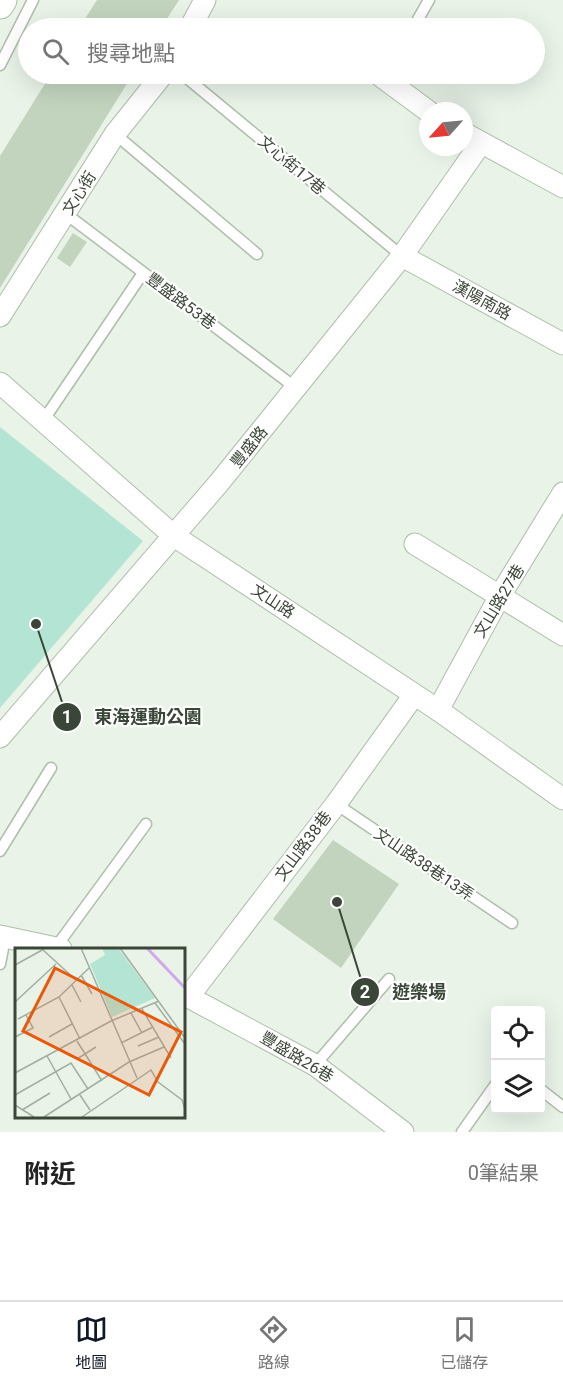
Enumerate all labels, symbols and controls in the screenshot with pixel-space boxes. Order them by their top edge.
search box [18,18,545,84]
icon: search [39,35,72,68]
text: 搜尋地點 [87,41,175,66]
north arrow [419,102,473,156]
street label: 文心街17巷 [254,131,330,199]
street label: 文心街 [58,168,100,218]
street label: 豐盛路53巷 [143,269,219,333]
street label: 漢陽南路 [449,276,515,324]
street label: 豐盛路 [227,422,271,472]
street label: 文山路27巷 [470,561,528,641]
street label: 文山路 [248,580,298,622]
callout: 東海運動公園 [52,699,214,735]
text: 1 [62,706,72,727]
text: 東海運動公園 [94,706,202,727]
street label: 文山路38巷 [271,808,335,884]
street label: 文山路38巷13弄 [371,824,477,904]
inset map [15,948,184,1117]
callout: 遊樂場 [350,974,458,1010]
text: 2 [360,981,370,1002]
text: 遊樂場 [392,981,446,1002]
map controls [491,1006,545,1114]
button: locate [491,1006,545,1060]
street label: 豐盛路26巷 [257,1028,337,1086]
button: layers [491,1060,545,1114]
text: 附近 [24,1159,76,1189]
text: 0筆結果 [468,1161,539,1185]
tab: 地圖 [75,1313,108,1373]
tab: 路線 [257,1313,290,1373]
tab: 已儲存 [440,1313,488,1373]

